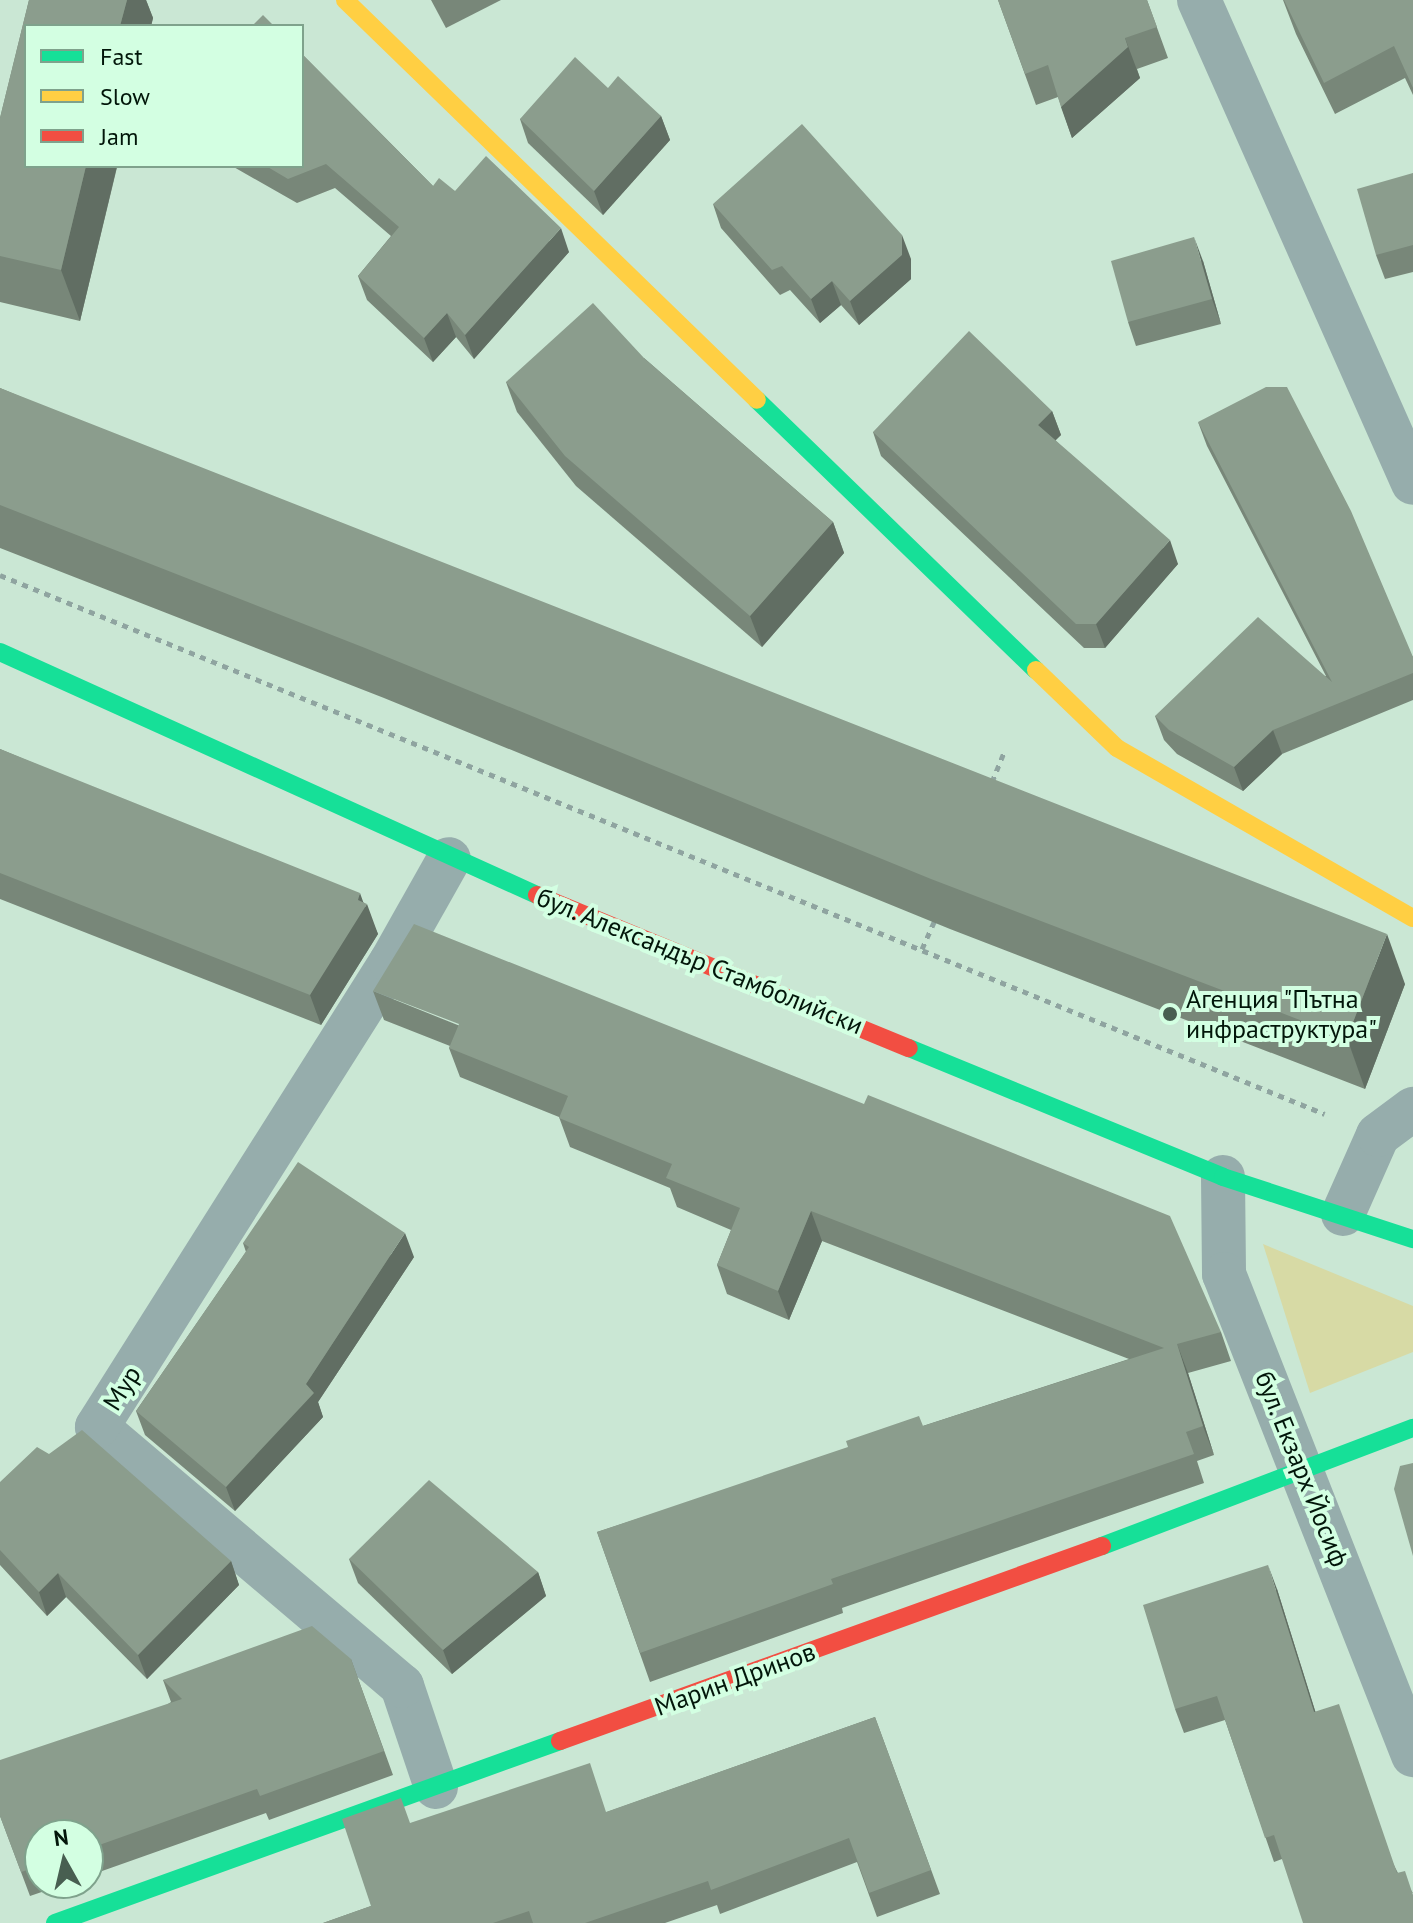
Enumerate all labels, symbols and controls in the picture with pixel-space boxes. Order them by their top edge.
legend [24,24,304,168]
text: Fast [100,41,143,72]
text: Slow [100,81,150,112]
text: Jam [100,121,138,152]
street label: бул. Александър Стамболийски [531,881,869,1041]
place label: Агенция "Пътна инфраструктура" [1186,983,1377,1044]
marker: Агенция "Пътна инфраструктура" [1161,1005,1179,1023]
street label: Мур [96,1360,148,1416]
street label: бул. Екзарх Йосиф [1248,1365,1356,1573]
street label: Марин Дринов [650,1635,820,1723]
north arrow [24,1819,104,1899]
text: N [52,1822,70,1852]

